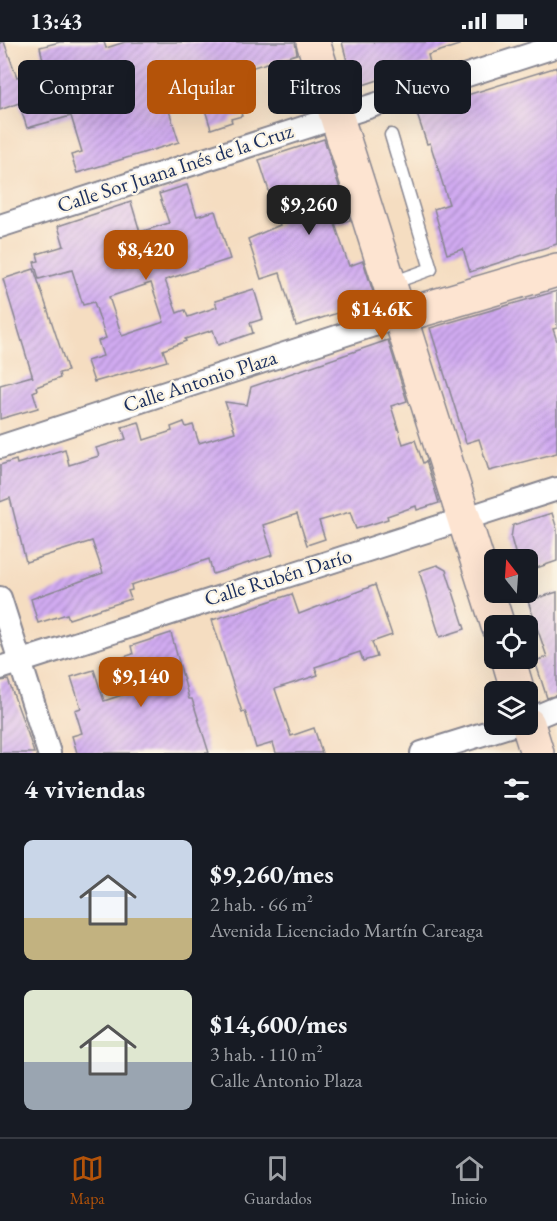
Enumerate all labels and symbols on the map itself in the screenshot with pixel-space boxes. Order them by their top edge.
street label: Calle Sor Juana Inés de la Cruz [54,117,296,218]
pin: $9,260 [260,185,358,236]
pin: $8,420 [97,230,195,281]
pin: $14.6K [333,290,431,341]
street label: Calle Antonio Plaza [120,343,281,418]
street label: Calle Rubén Darío [201,541,355,612]
north arrow [484,549,538,603]
pin: $9,140 [92,657,190,708]

